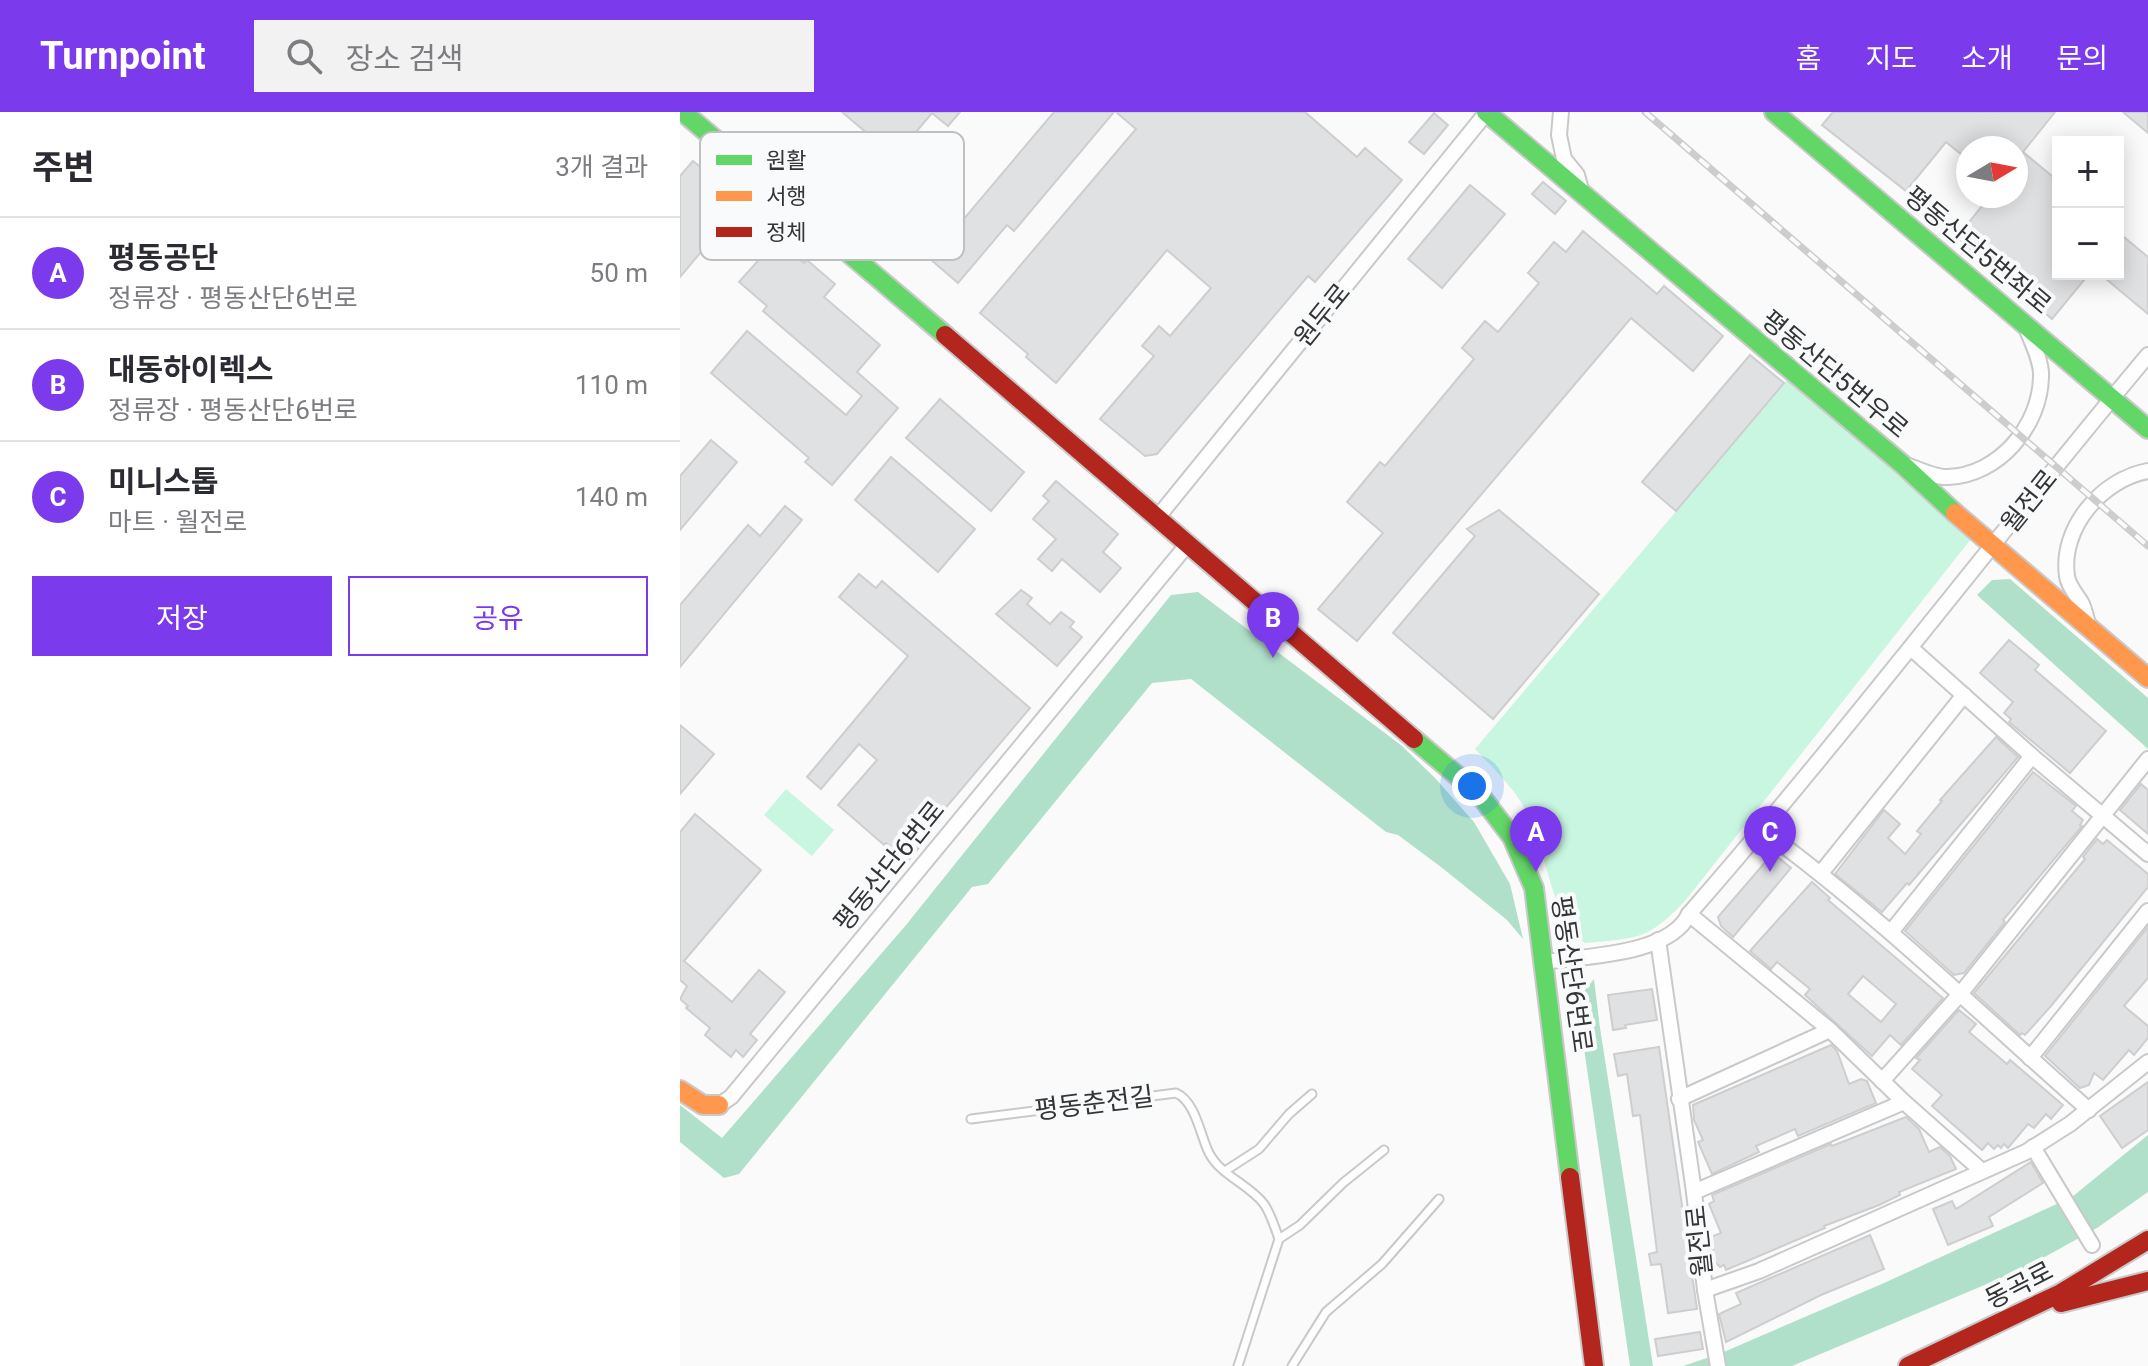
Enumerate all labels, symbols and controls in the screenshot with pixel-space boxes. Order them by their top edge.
search box [254,20,814,92]
text: Turnpoint [40,34,206,78]
icon: search [282,34,326,78]
text: 장소 검색 [346,41,464,76]
text: 홈 [1796,42,1821,75]
text: 지도 [1865,42,1917,75]
text: 소개 [1961,42,2012,75]
text: 문의 [2056,42,2108,75]
legend [700,132,964,260]
north arrow [1956,136,2028,208]
map controls [2052,136,2124,280]
button: + [2052,136,2124,208]
text: 주변 [32,147,95,187]
text: 원활 [766,148,806,173]
text: 3개 결과 [555,152,648,182]
street label: 평동산단5번좌로 [1899,180,2057,320]
text: 서행 [766,184,806,209]
button: − [2052,208,2124,280]
text: 정체 [766,220,806,245]
text: 평동공단 [108,240,218,275]
text: A [49,258,67,288]
text: 50 m [590,258,648,288]
street label: 원두로 [1288,278,1356,352]
text: 정류장 · 평동산단6번로 [108,283,358,313]
street label: 평동산단5번우로 [1756,304,1914,444]
text: 대동하이렉스 [108,352,274,387]
text: B [50,370,66,400]
text: 110 m [575,370,648,400]
text: 정류장 · 평동산단6번로 [108,395,358,425]
text: 미니스톱 [108,464,218,499]
street label: 월전로 [1995,464,2063,538]
text: C [49,482,67,512]
text: 140 m [575,482,648,512]
text: 마트 · 월전로 [108,507,247,537]
button: 저장 [32,576,332,656]
button: 공유 [348,576,648,656]
pin: B [1247,592,1299,658]
your location [1452,766,1492,806]
street label: 평동산단6번로 [828,795,950,937]
pin: A [1510,806,1562,872]
pin: C [1744,806,1796,872]
street label: 평동산단6번로 [1546,894,1598,1054]
street label: 평동춘전길 [1033,1081,1155,1125]
street label: 월전로 [1680,1204,1718,1278]
street label: 동곡로 [1980,1255,2058,1315]

